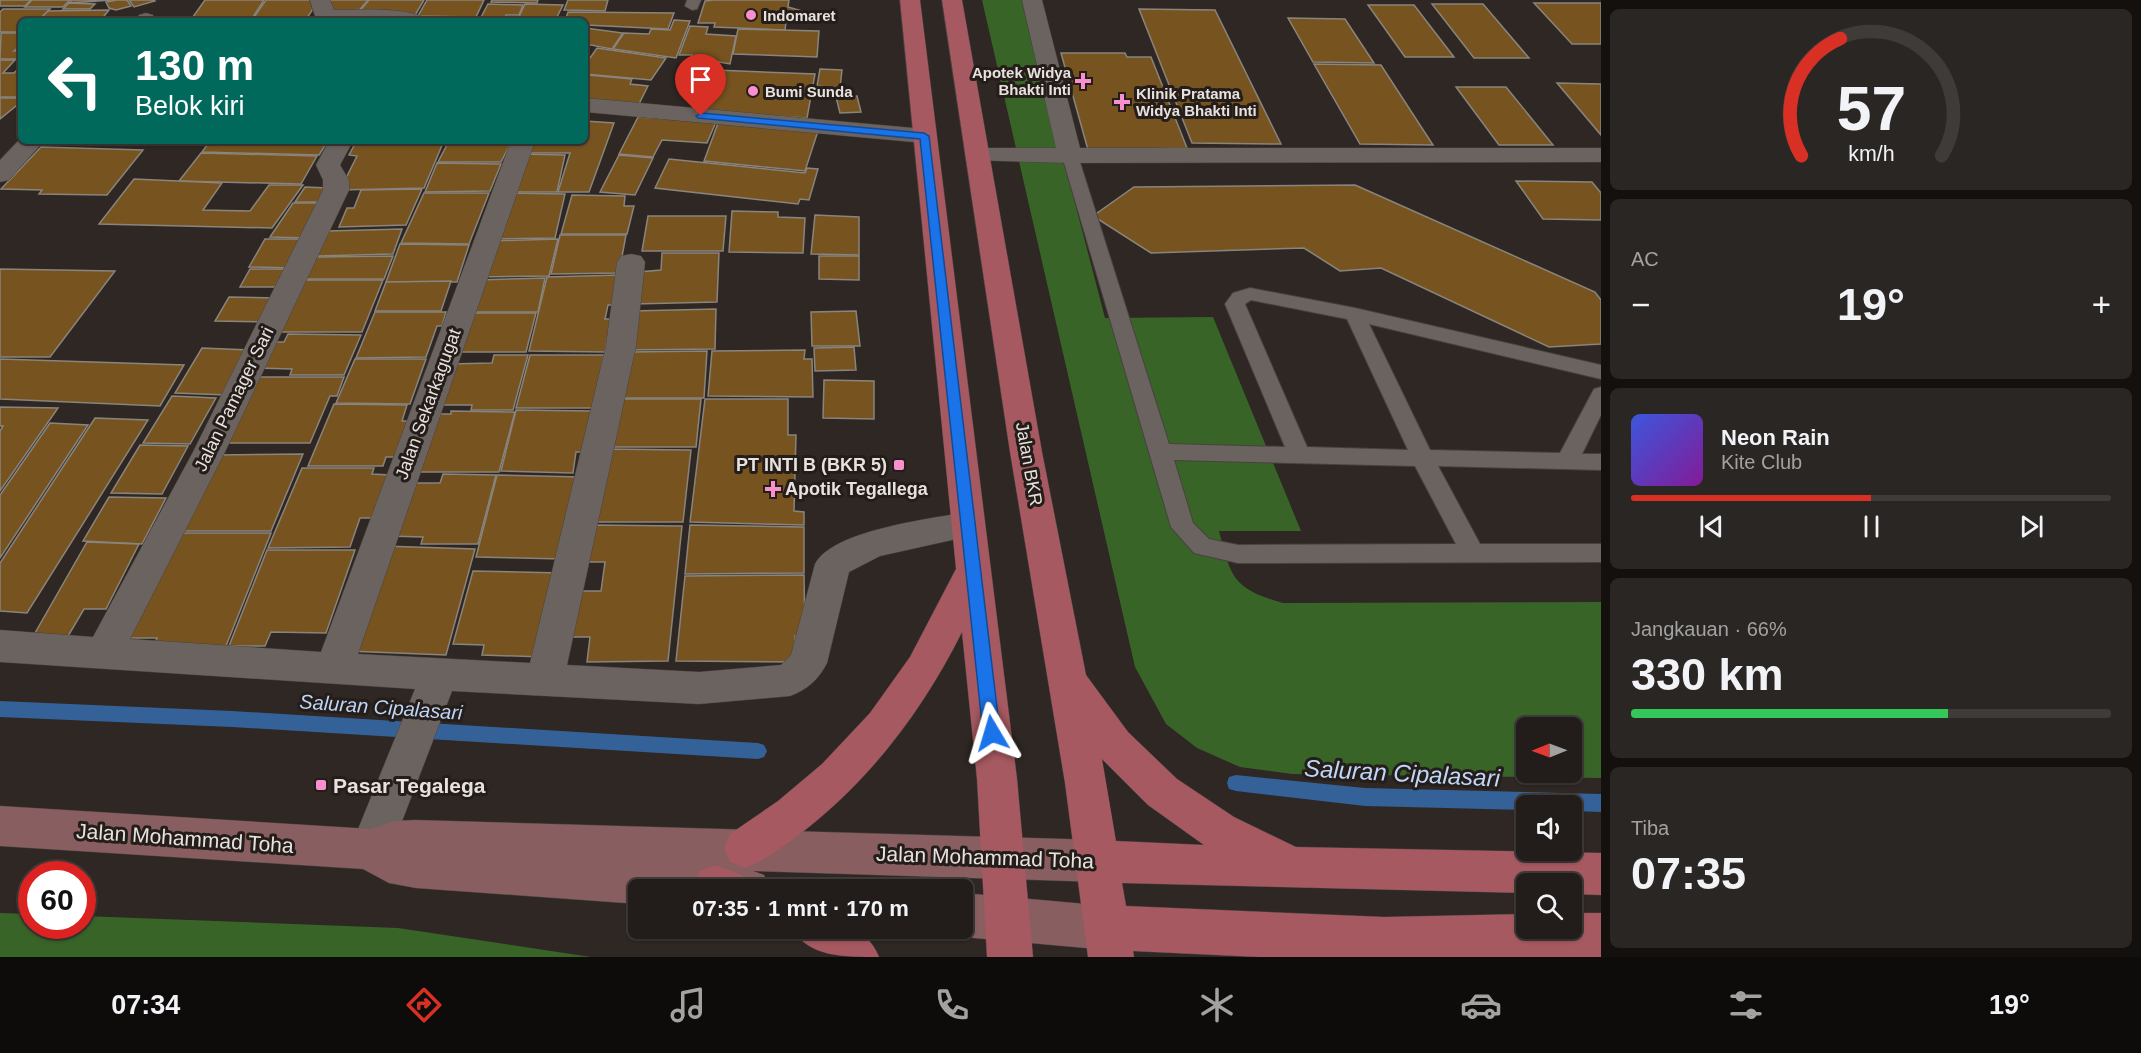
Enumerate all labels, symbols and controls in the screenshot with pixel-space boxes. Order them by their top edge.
place label: Indomaret [763,7,836,24]
marker: Indomaret [744,8,758,22]
icon: left [36,42,114,120]
text: 130 m [135,42,254,89]
pin [675,54,726,116]
icon: arrive [684,63,717,96]
place label: Apotek Widya Bhakti Inti [972,64,1072,98]
marker: Apotek Widya Bhakti Inti [1076,74,1090,88]
text: 57 [1836,74,1906,143]
place label: Bumi Sunda [765,83,853,100]
marker: Bumi Sunda [746,84,760,98]
place label: Klinik Pratama Widya Bhakti Inti [1136,85,1257,119]
text: Belok kiri [135,91,245,121]
marker: Klinik Pratama Widya Bhakti Inti [1113,93,1131,111]
text: km/h [1848,143,1894,167]
text: AC [1631,248,1659,270]
text: 19° [1837,279,1905,330]
text: − [1631,286,1650,323]
text: + [2092,286,2111,323]
street label: Jalan Pamager Sari [190,324,278,474]
street label: Jalan Sekarkagugat [391,326,465,482]
street label: Jalan BKR [1012,420,1046,508]
text: Neon Rain [1721,425,1830,450]
text: Kite Club [1721,451,1802,473]
place label: PT INTI B (BKR 5) [736,455,887,475]
marker: PT INTI B (BKR 5) [892,458,906,472]
place label: Apotik Tegallega [785,479,929,499]
marker: Apotik Tegallega [766,482,780,496]
icon: previous [1695,510,1728,543]
icon: pause [1855,510,1888,543]
icon: next [2015,510,2048,543]
text: Jangkauan · 66% [1631,618,1787,640]
text: 330 km [1631,649,1784,700]
water label: Saluran Cipalasari [299,690,464,724]
position arrow [960,701,1024,765]
north arrow [1516,717,1582,783]
map controls [1516,717,1582,939]
water label: Saluran Cipalasari [1303,754,1501,792]
place label: Pasar Tegalega [333,774,486,797]
marker: Pasar Tegalega [314,778,328,792]
button: sound [1516,795,1582,861]
text: Tiba [1631,817,1669,839]
street label: Jalan Mohammad Toha [76,819,295,857]
street label: Jalan Mohammad Toha [876,842,1095,872]
text: 07:35 [1631,848,1746,899]
speed limit sign: 60 [18,861,96,939]
button: search [1516,873,1582,939]
text: 07:35 · 1 mnt · 170 m [692,896,909,921]
icon: directions [403,984,445,1026]
icon: music [667,984,709,1026]
icon: phone [931,984,973,1026]
icon: climate [1196,984,1238,1026]
icon: car [1460,984,1502,1026]
icon: filters [1725,984,1767,1026]
text: 07:34 [111,990,180,1020]
text: 19° [1989,990,2030,1020]

